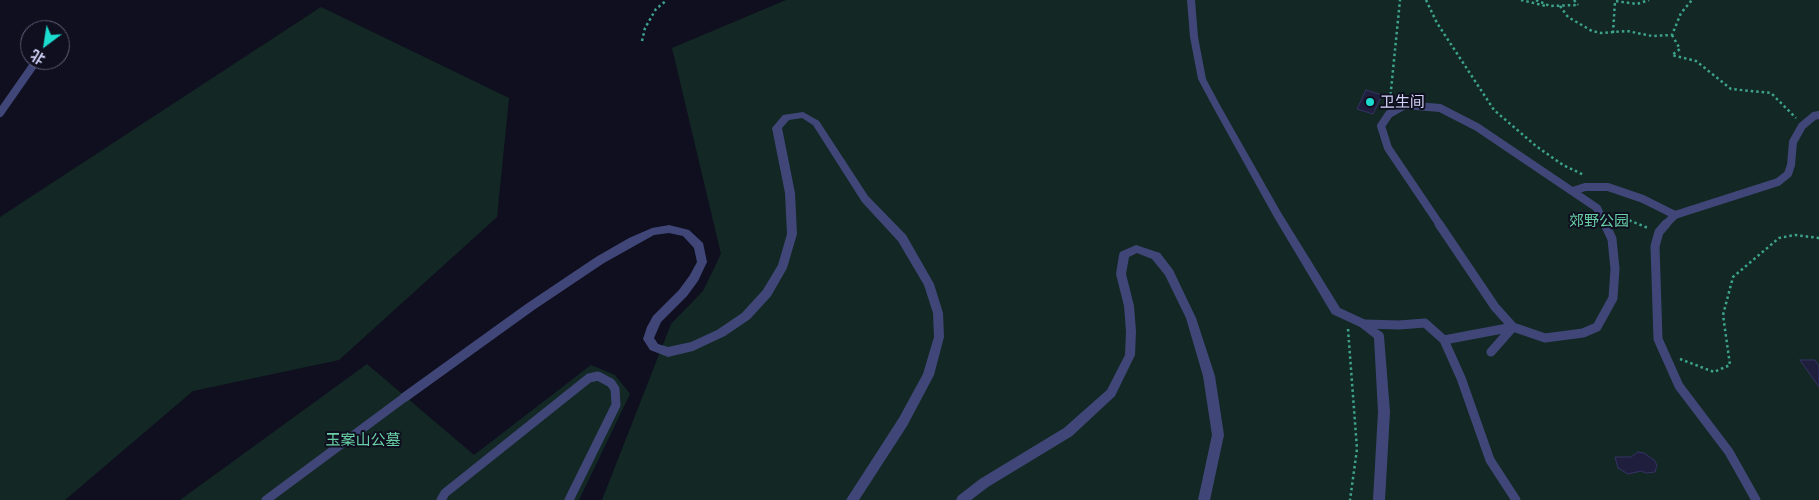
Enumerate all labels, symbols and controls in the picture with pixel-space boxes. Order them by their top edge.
north arrow [20,20,70,70]
text: 北 [27,46,48,68]
place label: 卫生间 [1380,93,1425,111]
marker: 卫生间 [1364,96,1376,108]
park label: 郊野公园 [1569,212,1629,230]
park label: 玉案山公墓 [326,431,400,449]

